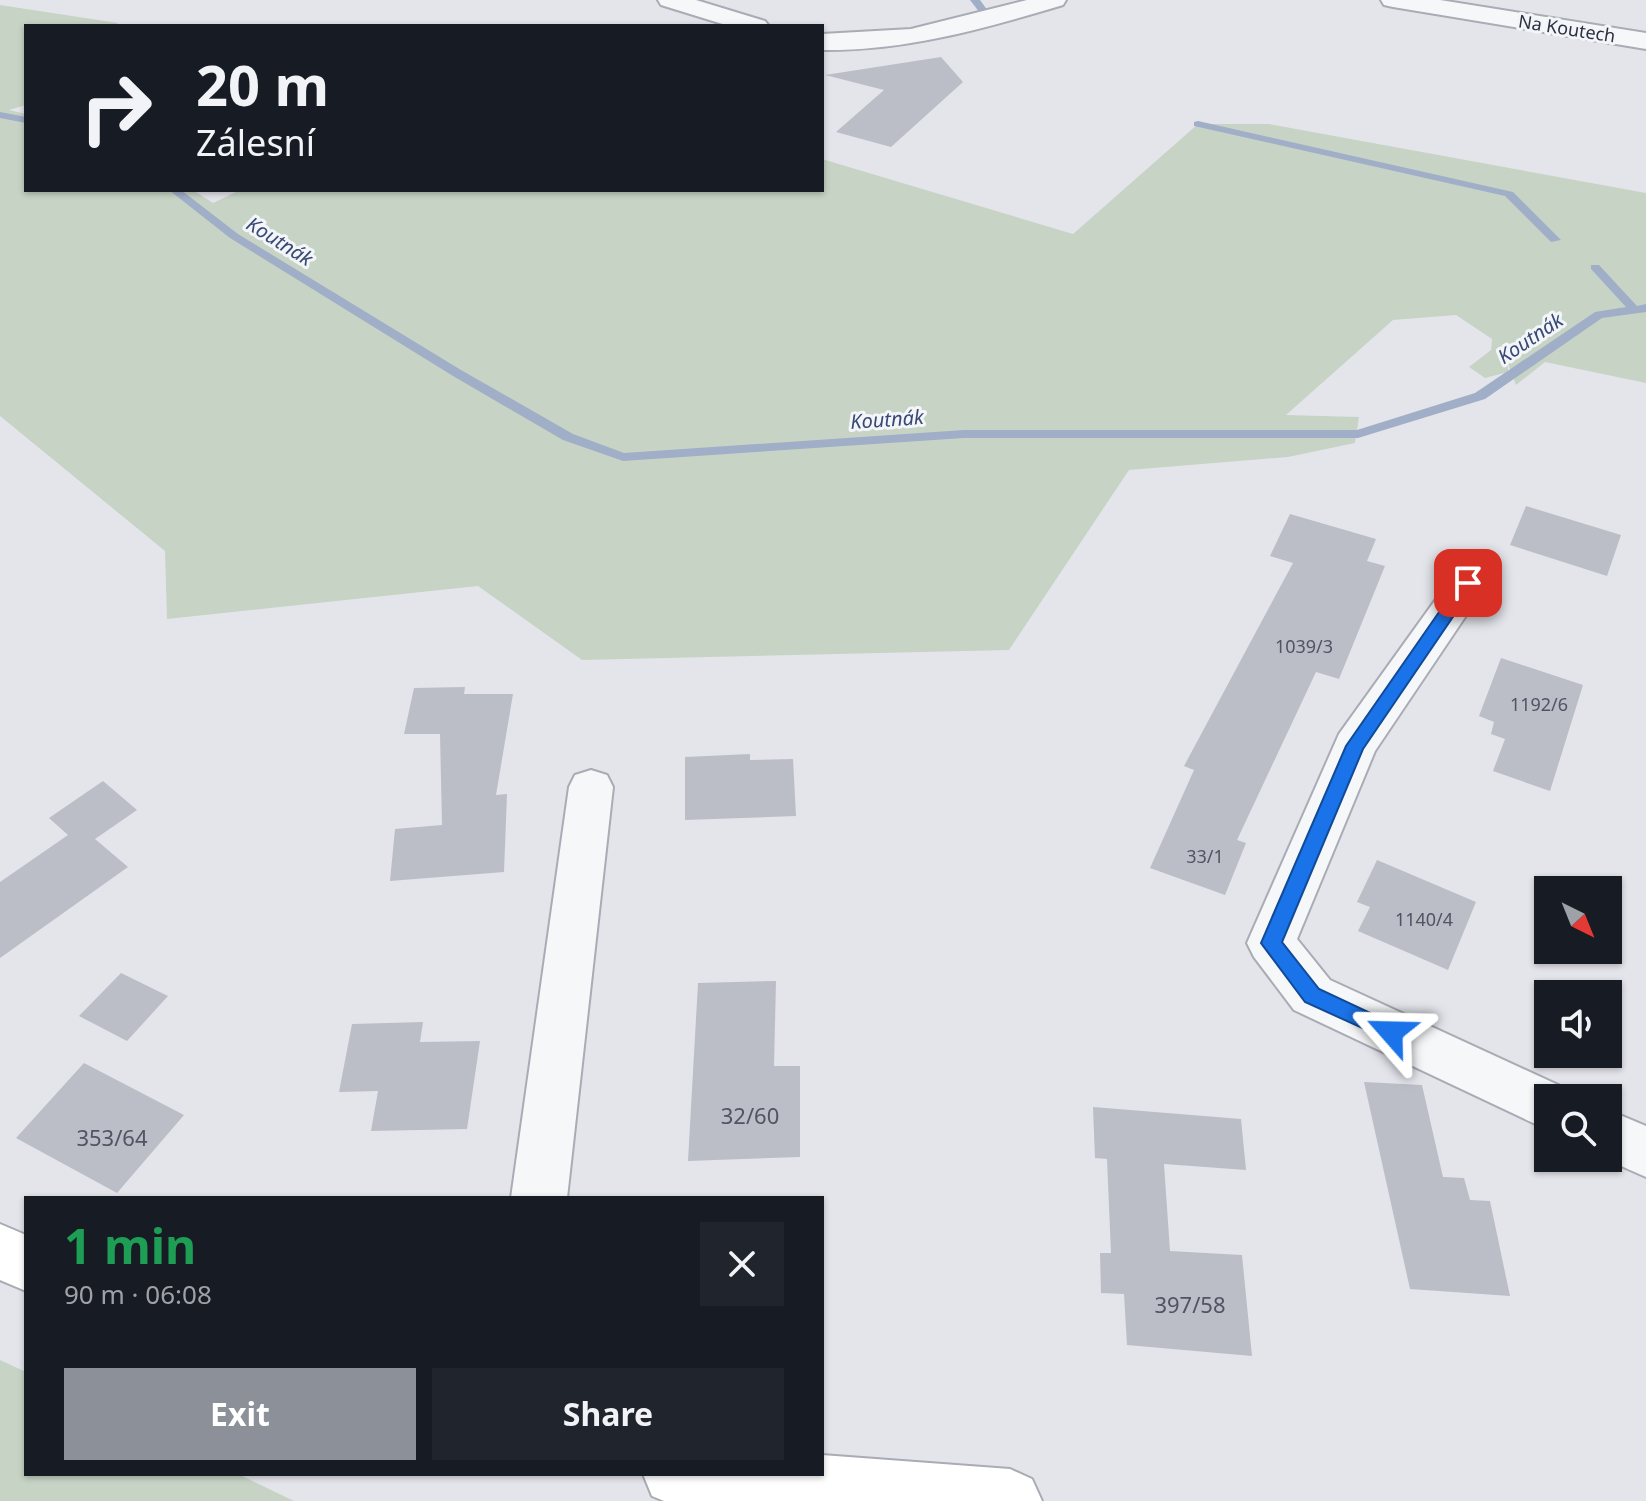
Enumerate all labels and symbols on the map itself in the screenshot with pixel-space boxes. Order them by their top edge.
street label: Na Koutech [1517,8,1617,48]
water label: Koutnák [242,210,319,273]
water label: Koutnák [1492,306,1569,370]
water label: Koutnák [849,403,926,435]
pin [1434,549,1502,617]
house number: 1039/3 [1275,634,1333,658]
house number: 1192/6 [1510,692,1568,716]
house number: 33/1 [1186,844,1224,868]
north arrow [1534,876,1622,964]
house number: 1140/4 [1395,907,1453,931]
position arrow [1349,990,1433,1074]
house number: 32/60 [721,1100,779,1130]
house number: 353/64 [76,1122,148,1152]
house number: 397/58 [1154,1289,1226,1319]

